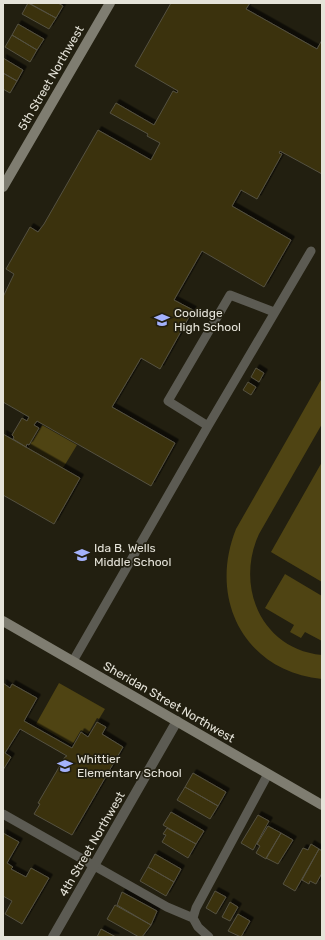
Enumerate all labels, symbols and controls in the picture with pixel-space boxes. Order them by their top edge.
street label: 5th Street Northwest [15,23,87,133]
place label: Coolidge High School [174,306,241,334]
school or university icon: Coolidge High School [153,311,171,329]
place label: Ida B. Wells Middle School [94,541,171,569]
school or university icon: Ida B. Wells Middle School [73,546,91,564]
street label: Sheridan Street Northwest [101,659,237,746]
place label: Whittier Elementary School [77,752,182,780]
school or university icon: Whittier Elementary School [56,757,74,775]
street label: 4th Street Northwest [56,789,128,899]

